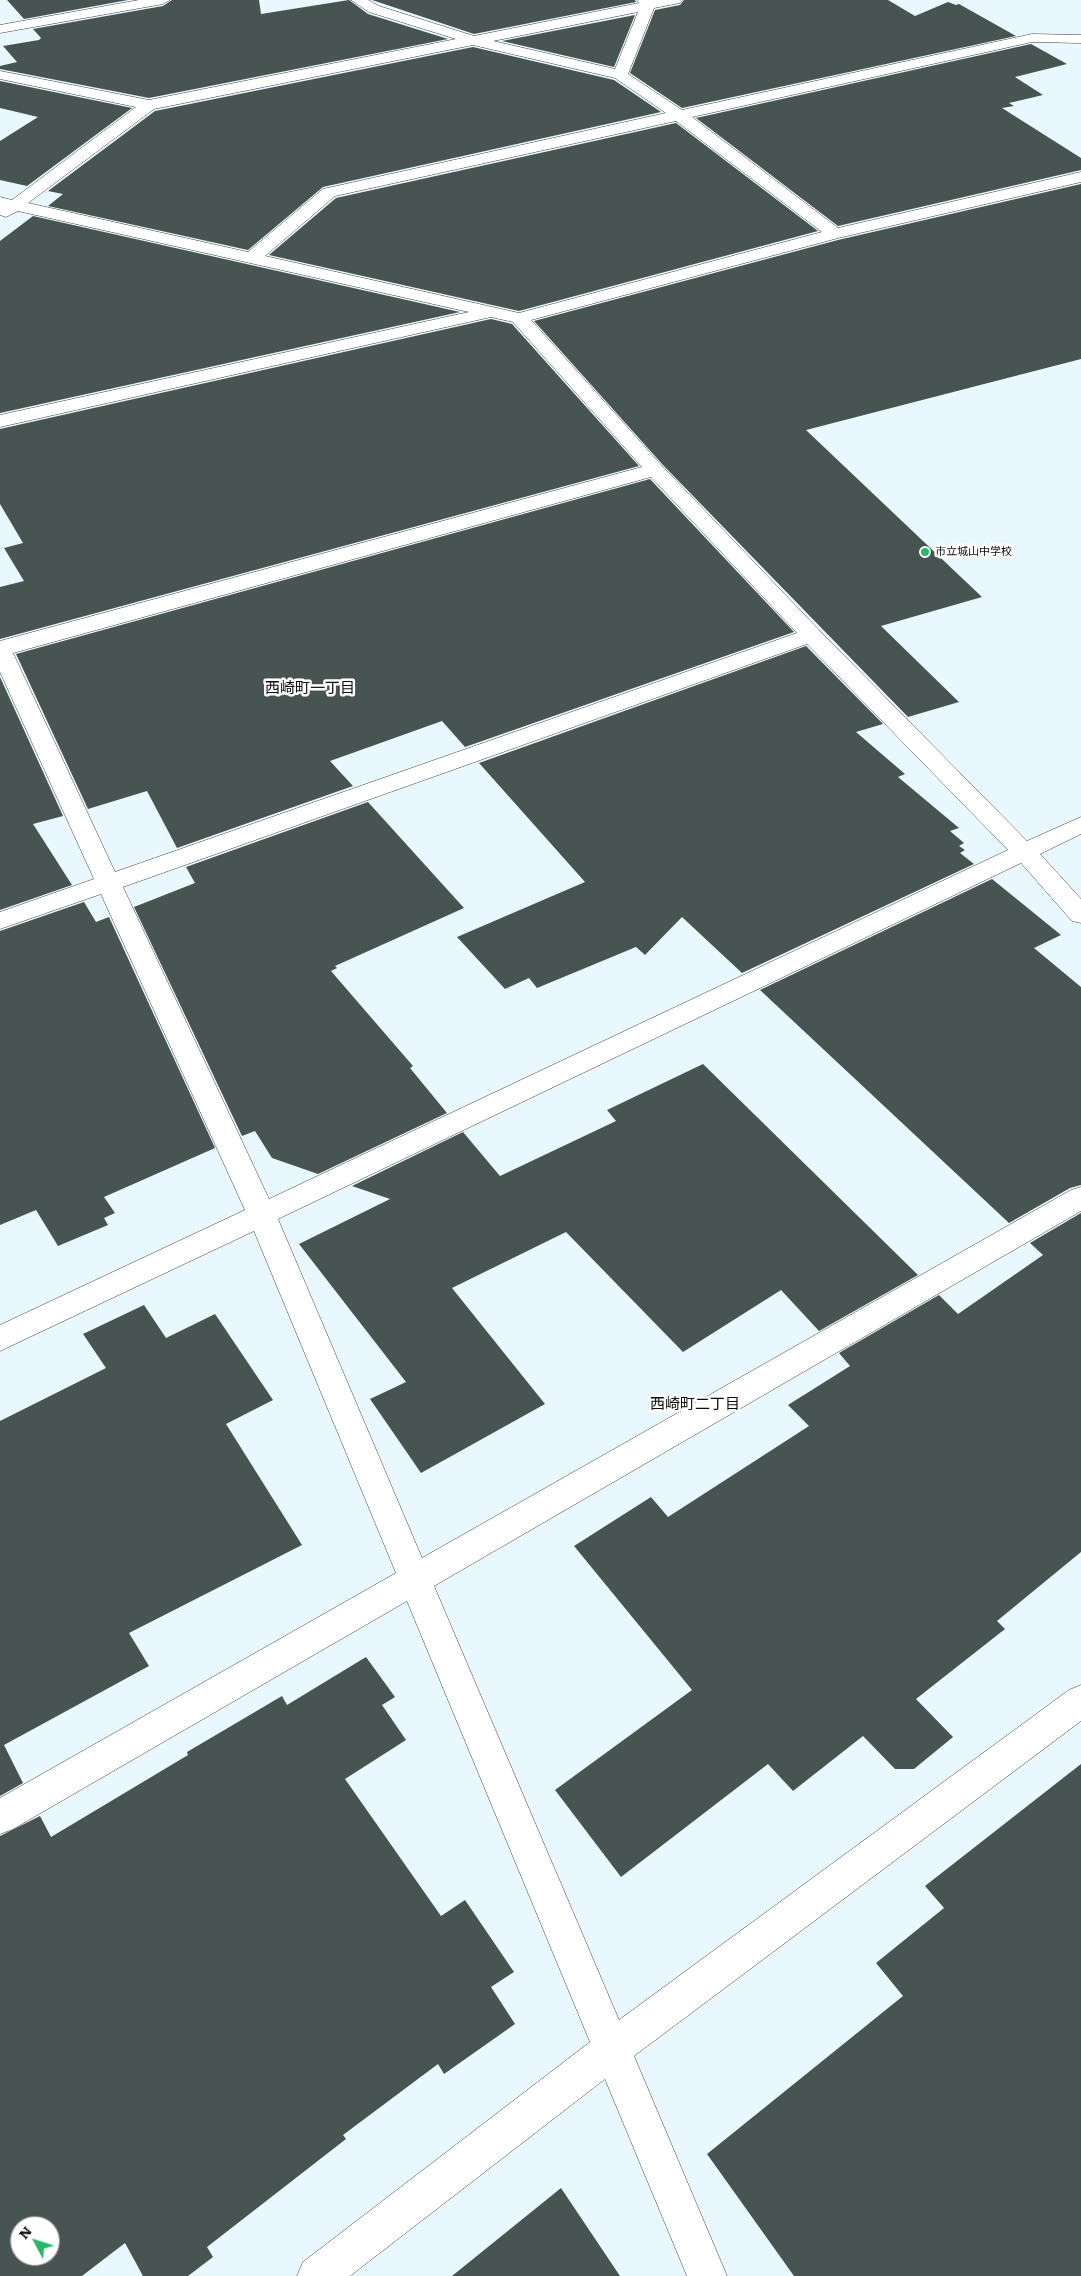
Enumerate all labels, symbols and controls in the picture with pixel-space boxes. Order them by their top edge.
place label: 市立城山中学校 [935,545,1012,559]
marker: 市立城山中学校 [919,546,931,558]
district label: 西崎町一丁目 [265,680,355,698]
district label: 西崎町二丁目 [650,1396,740,1414]
north arrow [10,2216,60,2266]
text: N [13,2221,36,2243]

